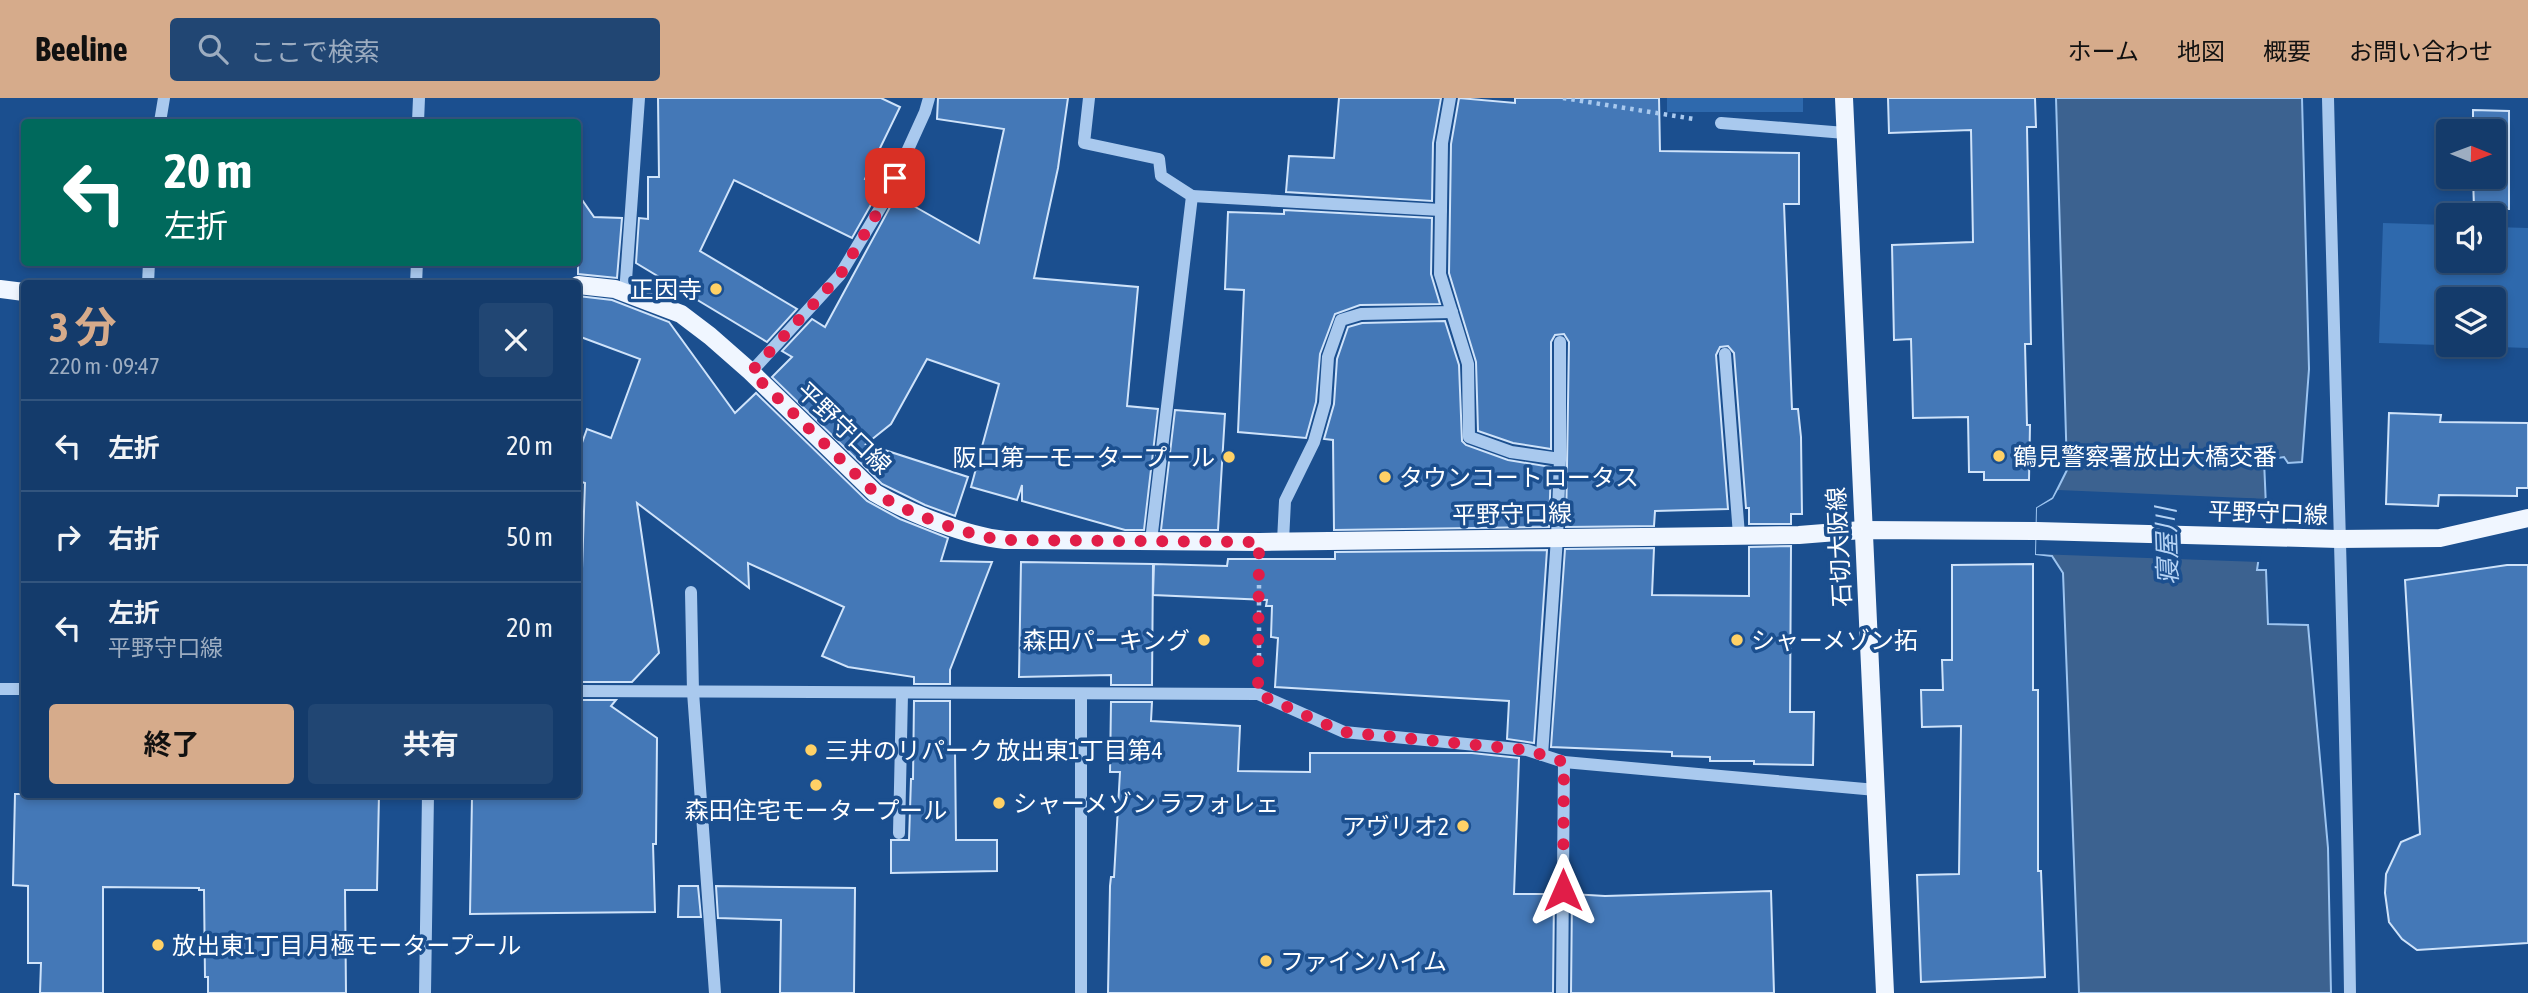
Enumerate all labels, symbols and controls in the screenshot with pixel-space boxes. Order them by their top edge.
search box [170,18,660,81]
text: Beeline [35,30,128,68]
icon: search [194,30,232,68]
text: ここで検索 [250,37,380,67]
text: ホーム [2068,38,2139,65]
text: 地図 [2177,38,2225,65]
text: 概要 [2263,38,2311,65]
text: お問い合わせ [2349,38,2493,65]
north arrow [2436,119,2506,189]
map controls [2436,119,2506,357]
text: 20 m [164,142,252,198]
icon: left [49,147,140,238]
pin [865,148,925,208]
icon: arrive [876,159,914,197]
button: sound [2436,203,2506,273]
text: 左折 [164,207,228,244]
place label: 正因寺 [630,276,702,303]
marker: 正因寺 [708,281,724,297]
button: layers [2436,287,2506,357]
text: 3 分 [49,303,117,351]
button: close [479,303,553,377]
text: 220 m · 09:47 [49,353,160,379]
street label: 平野守口線 [791,377,897,479]
icon: left [49,427,87,465]
text: 20 m [506,431,553,461]
text: 左折 [108,433,160,463]
place label: 鶴見警察署放出大橋交番 [2013,443,2277,470]
place label: 阪口第一モータープール [952,444,1215,471]
marker: 鶴見警察署放出大橋交番 [1991,448,2007,464]
marker: 阪口第一モータープール [1221,449,1237,465]
place label: タウンコートロータス [1399,464,1639,491]
marker: タウンコートロータス [1377,469,1393,485]
street label: 石切大阪線 [1822,486,1856,608]
street label: 平野守口線 [2208,497,2328,529]
street label: 平野守口線 [1452,499,1572,529]
water label: 寝屋川 [2151,504,2183,586]
icon: right [49,518,87,556]
text: 50 m [506,522,553,552]
text: 右折 [108,524,160,554]
text: 左折 [108,598,160,628]
icon: left [49,609,87,647]
text: 20 m [506,613,553,643]
place label: 森田パーキング [1023,627,1190,654]
place label: シャーメゾン拓 [1751,627,1918,654]
marker: 森田パーキング [1196,632,1212,648]
marker: シャーメゾン拓 [1729,632,1745,648]
text: 平野守口線 [108,635,223,661]
button: 終了 [49,704,294,784]
button: 共有 [308,704,553,784]
place label: 三井のリパーク 放出東1丁目第4 [825,737,1163,764]
marker: 三井のリパーク 放出東1丁目第4 [803,742,819,758]
marker: 森田住宅モータープール [808,777,824,793]
place label: シャーメゾン ラフォレェ [1013,790,1279,817]
marker: シャーメゾン ラフォレェ [991,795,1007,811]
place label: 森田住宅モータープール [685,797,947,824]
place label: アヴリオ2 [1342,813,1449,840]
marker: アヴリオ2 [1455,818,1471,834]
position arrow [1526,853,1600,927]
place label: 放出東1丁目 月極モータープール [172,932,521,959]
marker: 放出東1丁目 月極モータープール [150,937,166,953]
place label: ファインハイム [1280,948,1447,975]
marker: ファインハイム [1258,953,1274,969]

